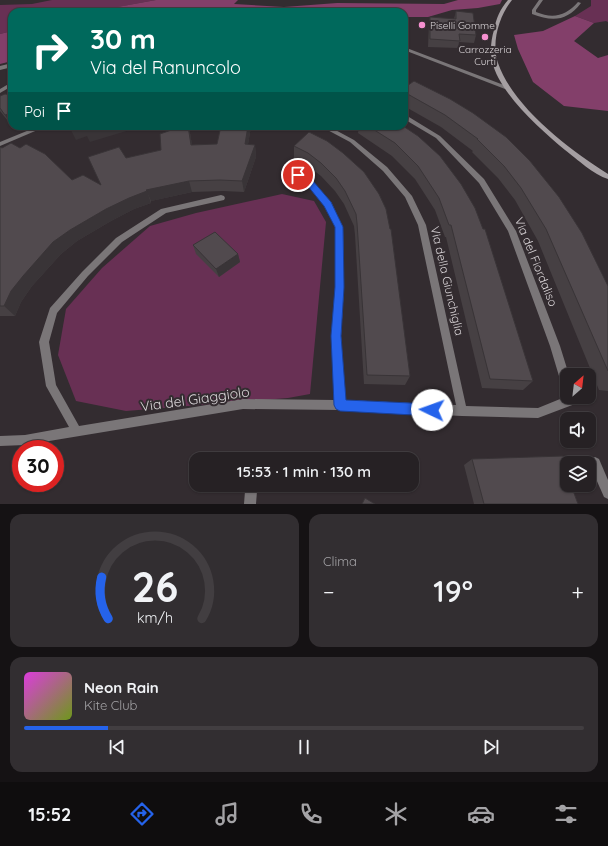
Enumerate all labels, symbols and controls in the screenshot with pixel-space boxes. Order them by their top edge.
place label: Piselli Gomme [430,19,495,32]
marker: Piselli Gomme [417,20,427,30]
text: 30 m [90,21,156,56]
icon: right [24,24,76,76]
marker: Carrozzeria Curti [480,32,490,42]
place label: Carrozzeria Curti [458,43,512,68]
text: Via del Ranuncolo [90,56,241,79]
icon: arrive [53,100,75,122]
text: Poi [24,102,45,121]
pin [281,158,315,192]
icon: arrive [287,164,309,186]
street label: Via del Fiordaliso [512,215,561,309]
street label: Via della Giunchiglia [428,225,467,337]
north arrow [560,368,596,404]
map controls [560,368,596,492]
street label: Via del Giaggiolo [139,382,251,416]
position arrow [411,389,453,431]
button: sound [560,412,596,448]
speed limit sign: 30 [12,440,64,492]
button: layers [560,456,596,492]
text: 15:53 · 1 min · 130 m [237,462,371,481]
text: Clima [323,553,357,569]
text: 26 [131,559,178,611]
text: 19° [433,572,473,610]
text: − [323,578,334,606]
text: + [572,578,584,606]
text: km/h [136,608,173,626]
text: Neon Rain [84,678,159,697]
text: Kite Club [84,697,137,713]
icon: previous [106,736,128,758]
icon: pause [293,736,315,758]
icon: next [480,736,502,758]
icon: directions [128,800,156,828]
icon: music [213,800,241,828]
icon: phone [297,800,325,828]
icon: climate [382,800,410,828]
icon: car [467,800,495,828]
icon: filters [552,800,580,828]
text: 15:52 [28,803,71,826]

